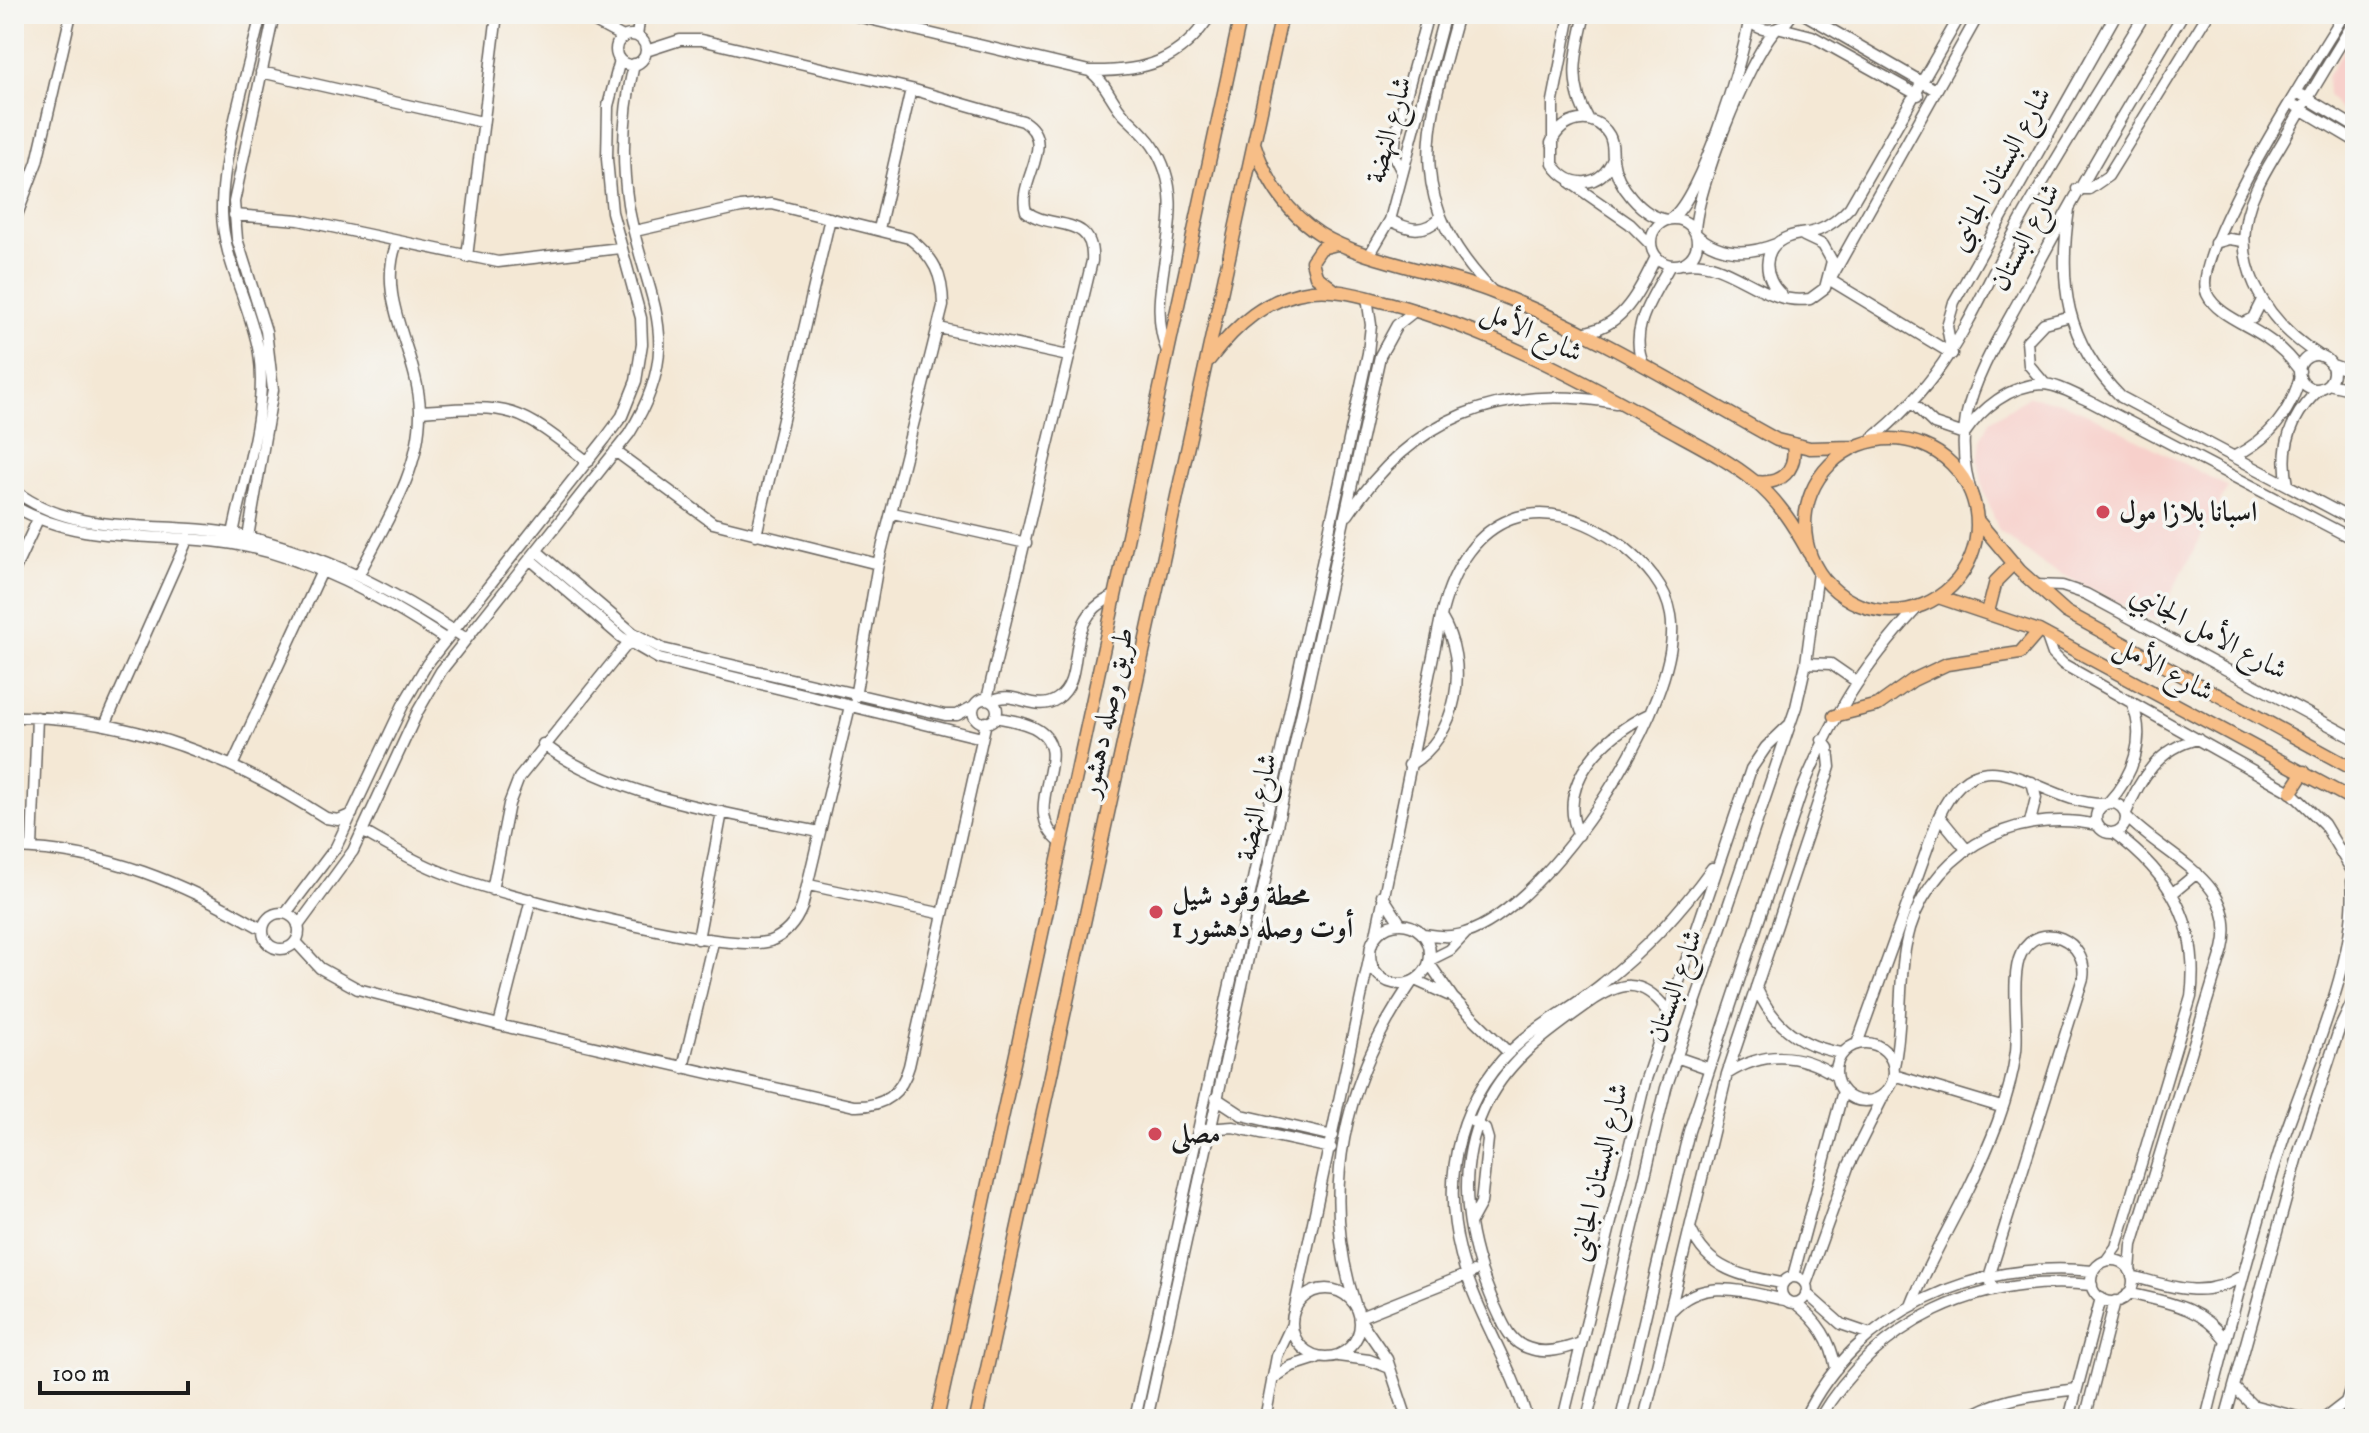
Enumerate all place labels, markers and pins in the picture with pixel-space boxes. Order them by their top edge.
place label: اسبانا بلازا مول [2119,495,2257,530]
marker: اسبانا بلازا مول [2094,503,2112,521]
place label: محطة وقود شيل أوت وصله دهشور 1 [1172,879,1354,946]
marker: محطة وقود شيل أوت وصله دهشور 1 [1147,903,1165,921]
place label: مصلى [1170,1117,1221,1155]
marker: مصلى [1146,1125,1164,1143]

